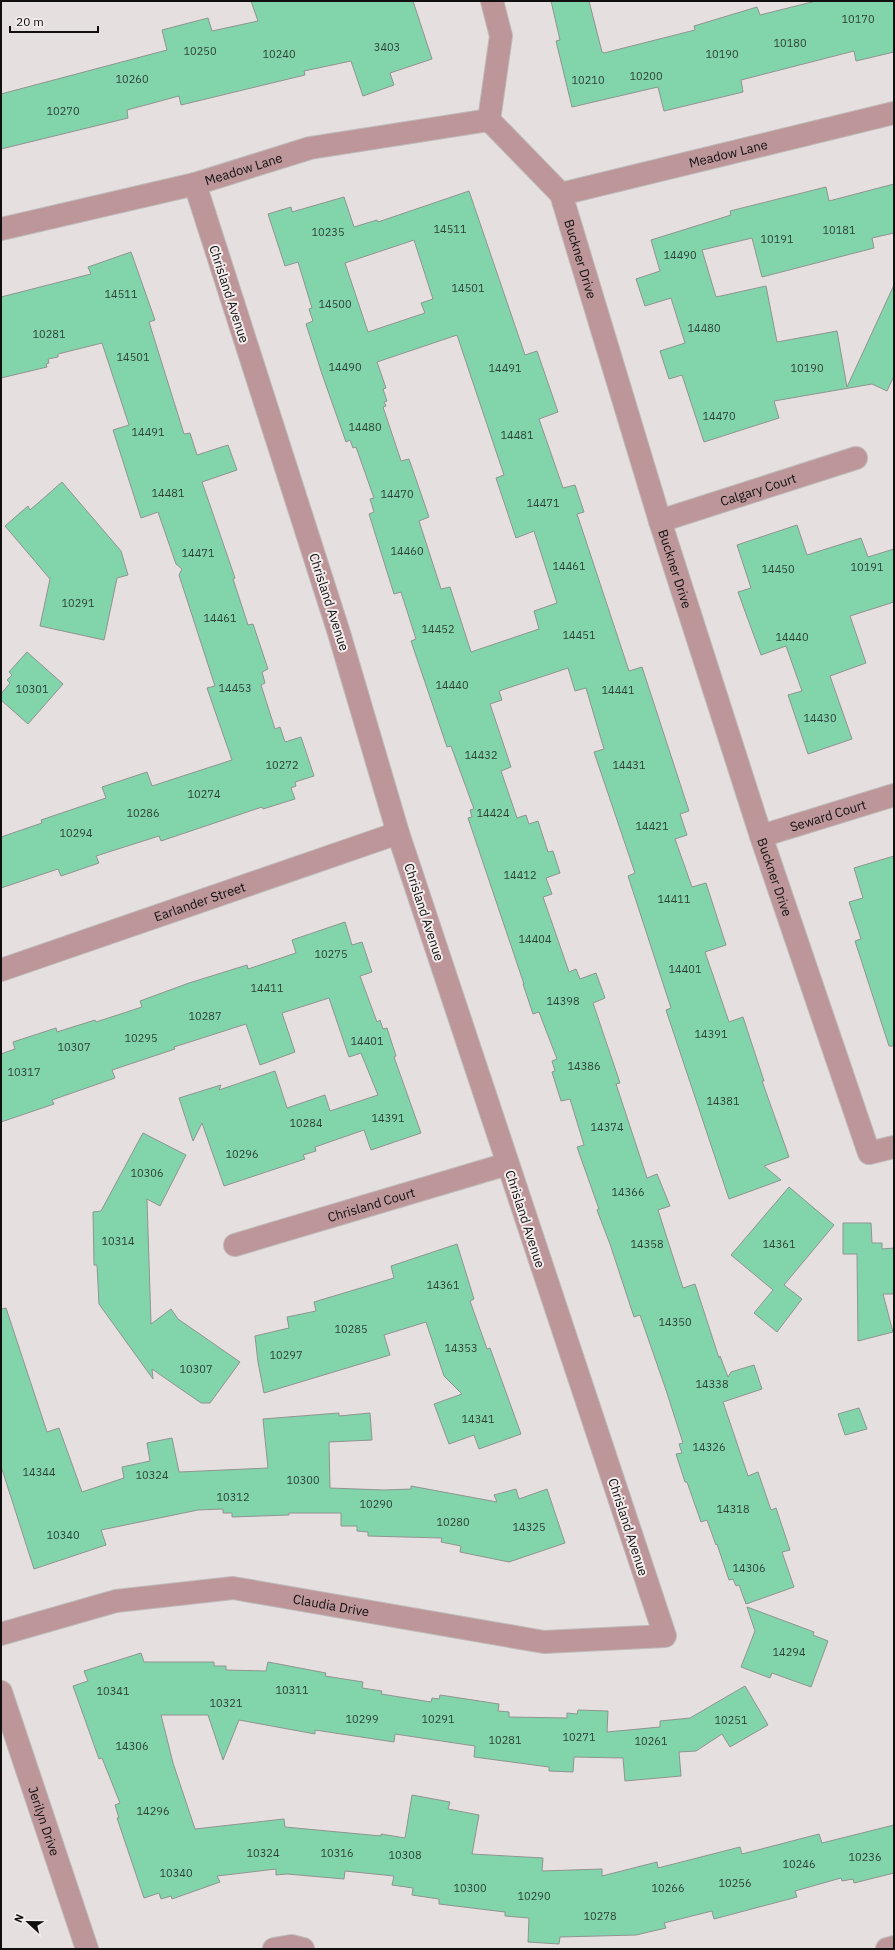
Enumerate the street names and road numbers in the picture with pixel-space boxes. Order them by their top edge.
street label: Meadow Lane [687,136,769,171]
street label: Meadow Lane [203,149,284,189]
street label: Buckner Drive [561,217,601,301]
street label: Chrisland Avenue [205,243,253,345]
street label: Calgary Court [718,469,798,510]
street label: Buckner Drive [655,527,696,610]
street label: Chrisland Avenue [305,551,353,653]
street label: Seward Court [788,796,868,835]
street label: Buckner Drive [754,835,796,918]
street label: Chrisland Avenue [400,861,448,963]
street label: Earlander Street [152,878,247,925]
street label: Chrisland Avenue [501,1168,549,1270]
street label: Chrisland Court [325,1183,417,1226]
street label: Chrisland Avenue [604,1476,652,1578]
street label: Claudia Drive [292,1590,371,1620]
street label: Jerilyn Drive [25,1784,64,1858]

